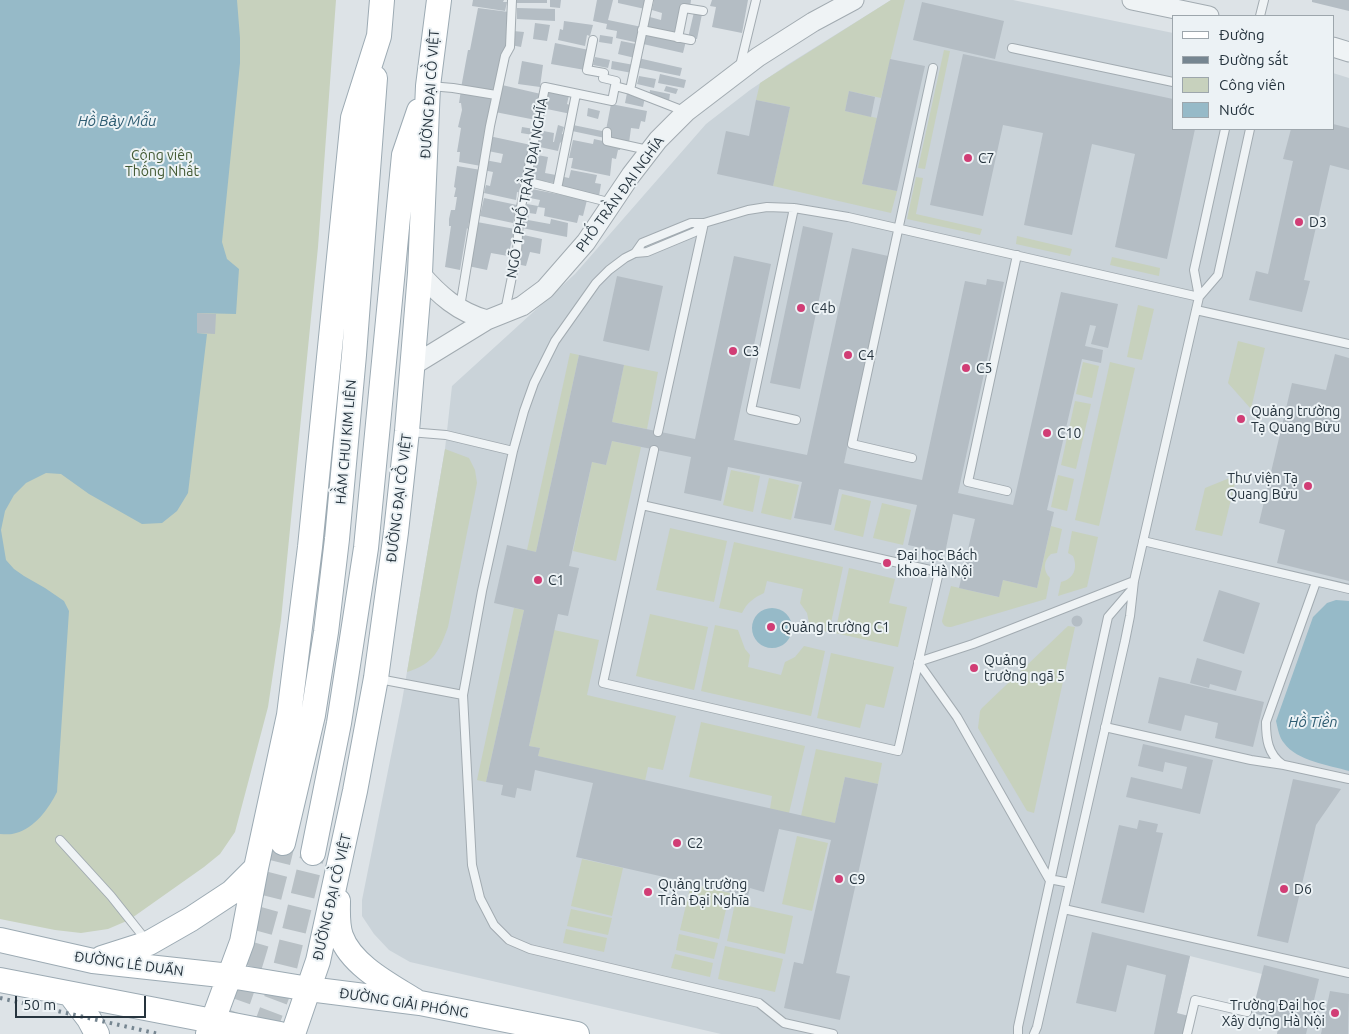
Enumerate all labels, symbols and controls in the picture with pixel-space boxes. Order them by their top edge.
legend [1172,15,1334,130]
text: Đường [1219,26,1265,43]
street label: ĐƯỜNG ĐẠI CỒ VIỆT [417,29,443,159]
text: Đường sắt [1219,51,1288,68]
text: Công viên [1219,76,1285,93]
street label: NGÕ 1 PHỐ TRẦN ĐẠI NGHĨA [503,96,551,280]
text: Nước [1219,101,1254,118]
water label: Hồ Bảy Mẫu [78,112,156,130]
street label: PHỐ TRẦN ĐẠI NGHĨA [572,133,668,255]
park label: Công viên Thống Nhất [125,147,199,180]
place label: C7 [978,150,994,166]
marker: C7 [962,152,974,164]
place label: D3 [1309,214,1327,230]
marker: D3 [1293,216,1305,228]
place label: C4b [811,300,836,316]
marker: C4b [795,302,807,314]
place label: C3 [743,343,759,359]
marker: C3 [727,345,739,357]
place label: C4 [858,347,874,363]
marker: C4 [842,349,854,361]
place label: C5 [976,360,992,376]
marker: C5 [960,362,972,374]
street label: HẦM CHUI KIM LIÊN [332,379,360,505]
place label: Quảng trường Tạ Quang Bửu [1251,403,1340,436]
marker: Quảng trường Tạ Quang Bửu [1235,413,1247,425]
place label: C10 [1057,425,1081,441]
marker: C10 [1041,427,1053,439]
street label: ĐƯỜNG ĐẠI CỒ VIỆT [383,433,415,563]
place label: Thư viện Tạ Quang Bửu [1226,470,1298,502]
marker: Thư viện Tạ Quang Bửu [1302,480,1314,492]
place label: Đại học Bách khoa Hà Nội [897,547,977,580]
marker: Đại học Bách khoa Hà Nội [881,557,893,569]
place label: C1 [548,572,564,588]
marker: C1 [532,574,544,586]
place label: Quảng trường C1 [781,619,890,635]
marker: Quảng trường C1 [765,621,777,633]
place label: Quảng trường ngã 5 [984,652,1065,684]
marker: Quảng trường ngã 5 [968,662,980,674]
water label: Hồ Tiền [1288,713,1338,731]
street label: ĐƯỜNG ĐẠI CỒ VIỆT [309,832,355,962]
place label: C2 [687,835,703,851]
marker: C2 [671,837,683,849]
place label: C9 [849,871,865,887]
marker: C9 [833,873,845,885]
place label: Quảng trường Trần Đại Nghĩa [658,876,750,909]
place label: D6 [1294,881,1312,897]
marker: D6 [1278,883,1290,895]
marker: Quảng trường Trần Đại Nghĩa [642,886,654,898]
street label: ĐƯỜNG LÊ DUẨN [73,948,185,980]
street label: ĐƯỜNG GIẢI PHÓNG [338,984,470,1022]
scale bar [18,986,149,1018]
text: 50 m [23,996,56,1013]
place label: Trường Đại học Xây dựng Hà Nội [1222,997,1325,1030]
marker: Trường Đại học Xây dựng Hà Nội [1329,1007,1341,1019]

